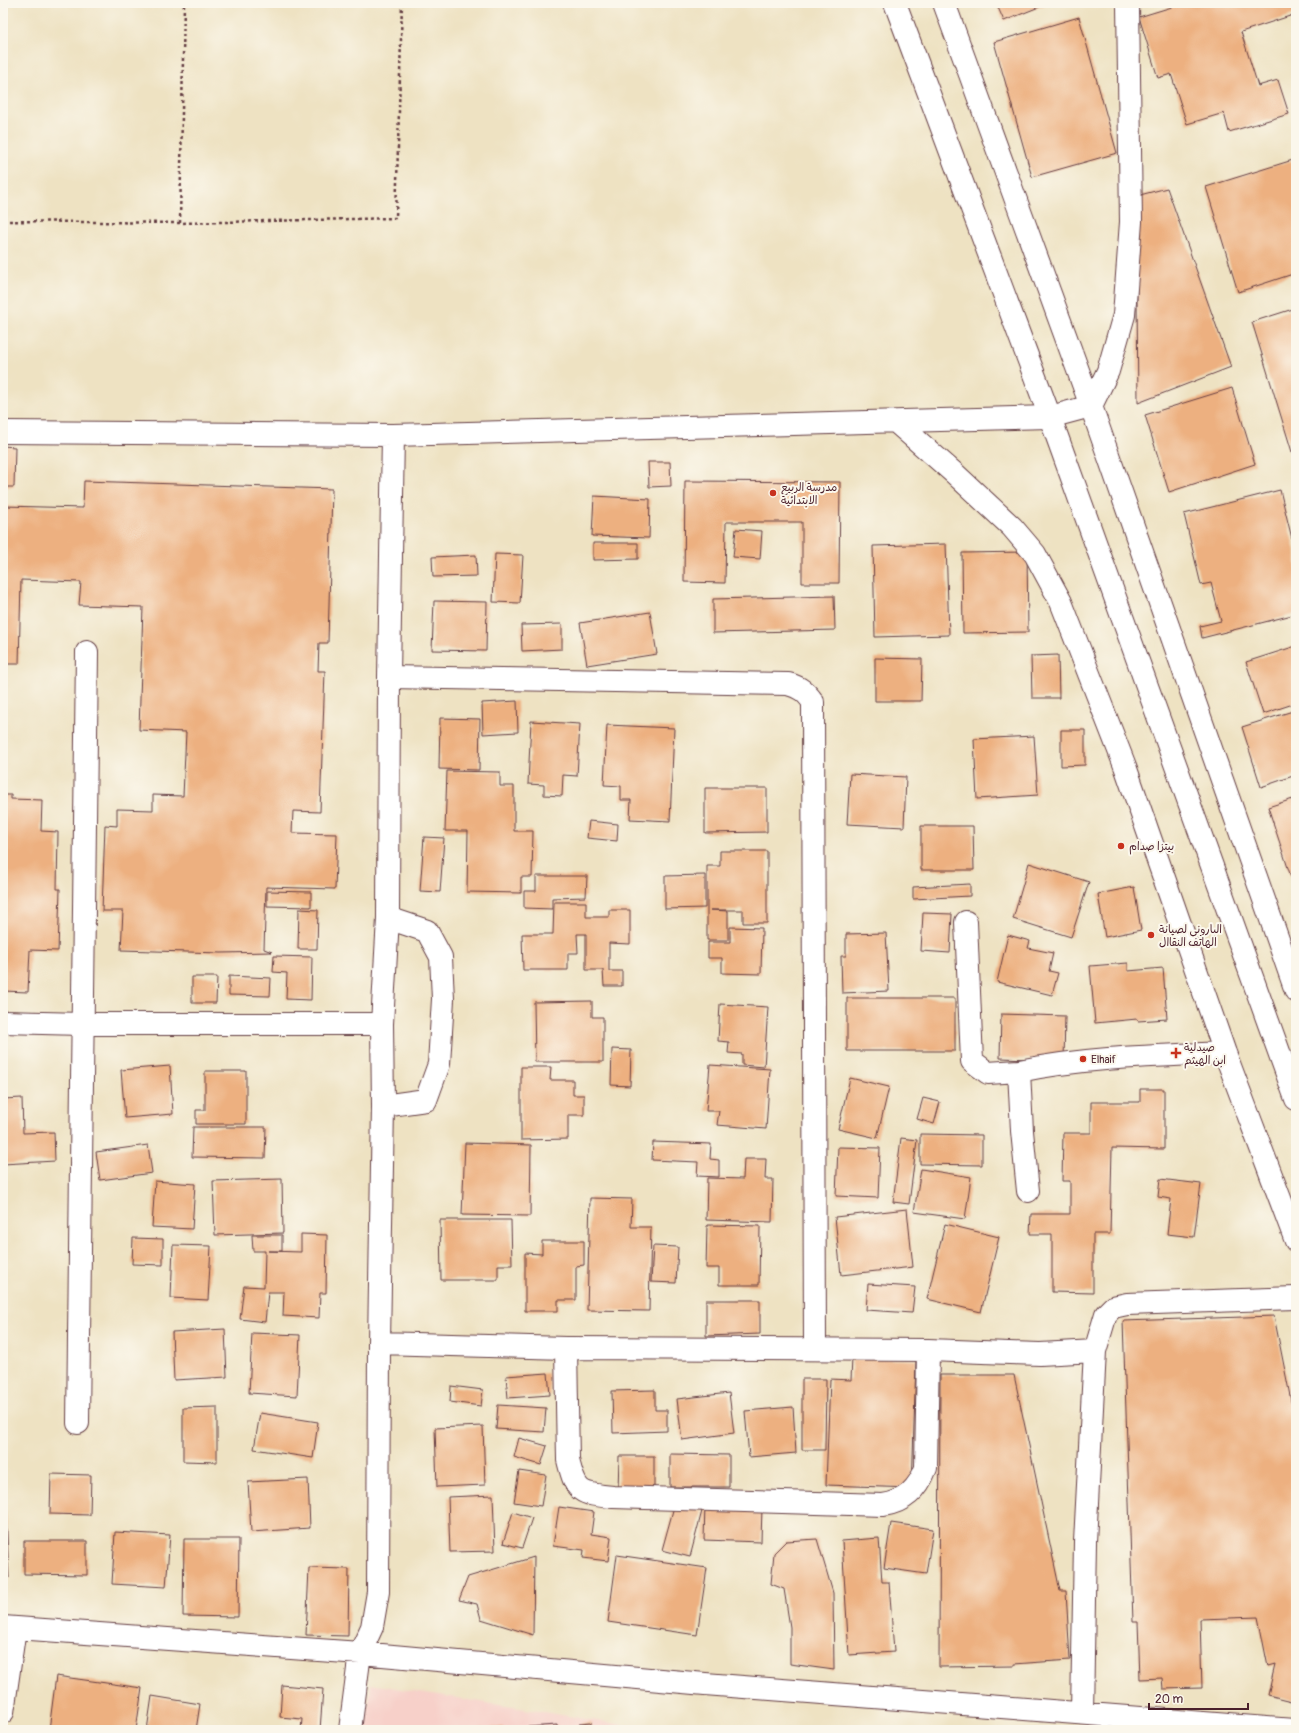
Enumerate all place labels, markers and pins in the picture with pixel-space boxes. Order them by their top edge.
place label: مدرسة الربيع الابتدائية [781,481,837,508]
marker: مدرسة الربيع الابتدائية [768,488,778,498]
place label: بيتزا صدام [1129,840,1174,855]
marker: بيتزا صدام [1116,841,1126,851]
place label: البارونى لصيانة الهاتف النقاال [1159,923,1222,949]
marker: البارونى لصيانة الهاتف النقاال [1146,930,1156,940]
place label: صيدلية ابن الهيثم [1184,1041,1226,1069]
marker: صيدلية ابن الهيثم [1171,1048,1181,1058]
place label: Elhaif [1091,1053,1117,1066]
marker: Elhaif [1078,1054,1088,1064]

